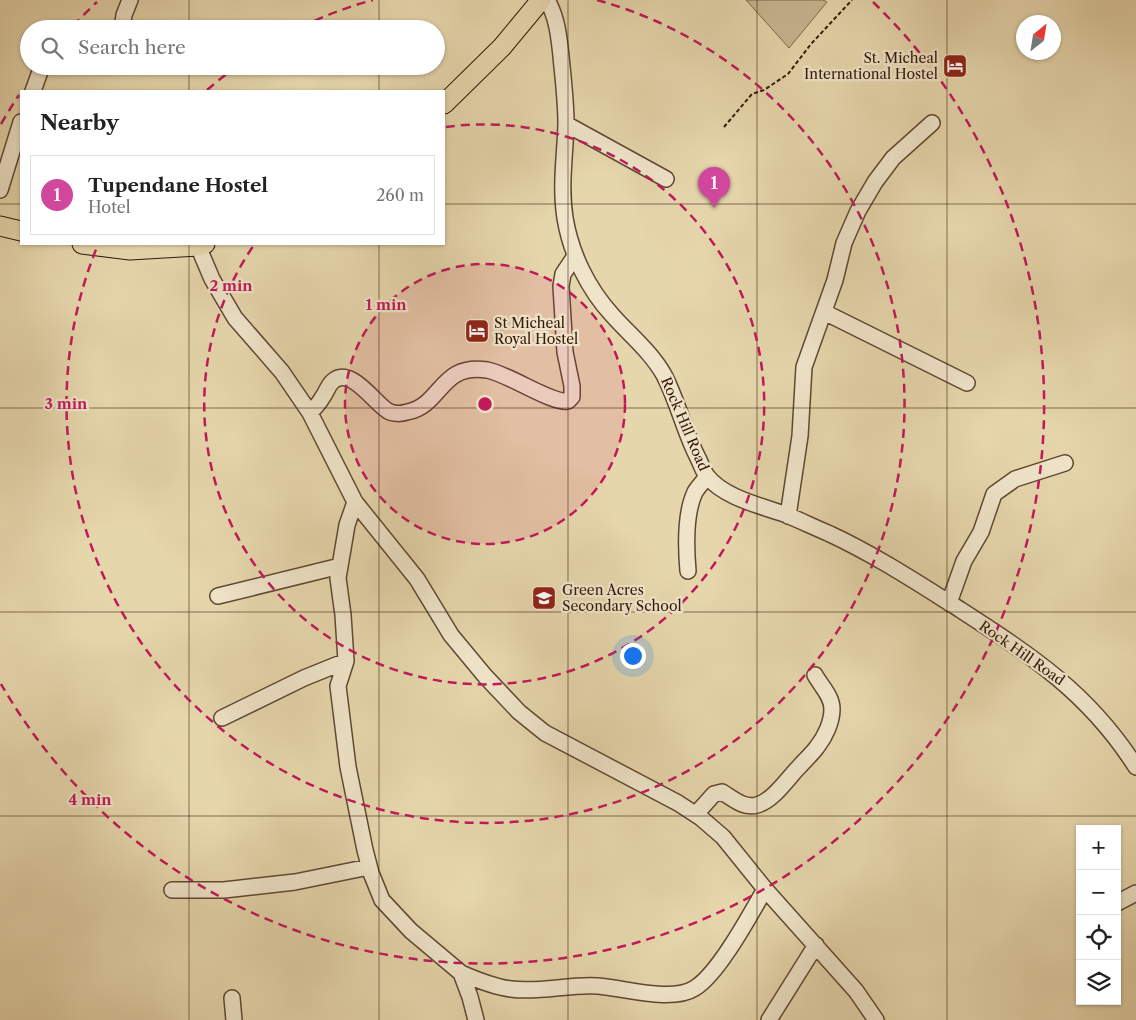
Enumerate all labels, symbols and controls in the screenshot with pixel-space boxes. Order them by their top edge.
north arrow [1016,15,1061,60]
search box [20,20,445,75]
icon: search [38,34,66,62]
text: Search here [78,36,186,59]
place label: St. Micheal International Hostel [804,49,938,83]
hotel icon: St. Micheal International Hostel [942,53,968,79]
text: Nearby [40,110,119,135]
pin: 1 [698,167,730,208]
text: Tupendane Hostel [88,174,268,197]
text: 1 [53,185,61,205]
text: 260 m [376,185,424,205]
text: Hotel [88,197,131,217]
text: 2 min [209,276,253,295]
text: 1 min [365,295,407,314]
place label: St Micheal Royal Hostel [494,314,578,348]
hotel icon: St Micheal Royal Hostel [464,318,490,344]
street label: Rock Hill Road [657,374,713,474]
text: 3 min [45,394,88,413]
centre of rings [476,395,494,413]
place label: Green Acres Secondary School [562,581,682,615]
school or university icon: Green Acres Secondary School [531,585,557,611]
street label: Rock Hill Road [976,617,1069,689]
your location [620,643,646,669]
text: 4 min [68,790,112,809]
map controls [1076,825,1121,1005]
button: + [1076,825,1121,870]
button: − [1076,870,1121,915]
button: locate [1076,915,1121,960]
button: layers [1076,960,1121,1005]

